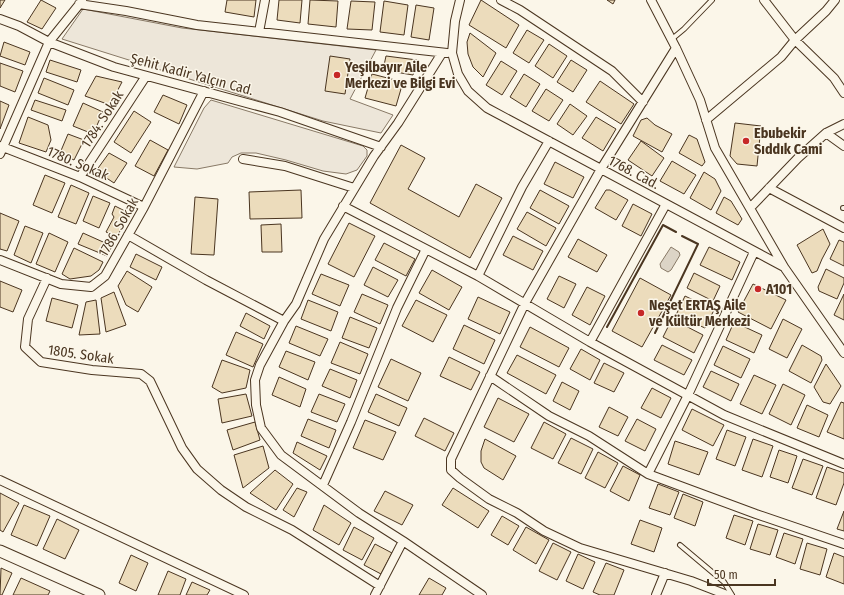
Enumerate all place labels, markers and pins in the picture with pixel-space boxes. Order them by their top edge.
place label: Yeşilbayır Aile Merkezi ve Bilgi Evi [344,59,456,92]
marker: Yeşilbayır Aile Merkezi ve Bilgi Evi [332,70,342,80]
place label: Ebubekir Sıddık Cami [754,125,823,158]
marker: Ebubekir Sıddık Cami [741,136,751,146]
place label: A101 [765,281,792,298]
marker: A101 [753,284,763,294]
place label: Neşet ERTAŞ Aile ve Kültür Merkezi [648,297,751,330]
marker: Neşet ERTAŞ Aile ve Kültür Merkezi [636,308,646,318]

